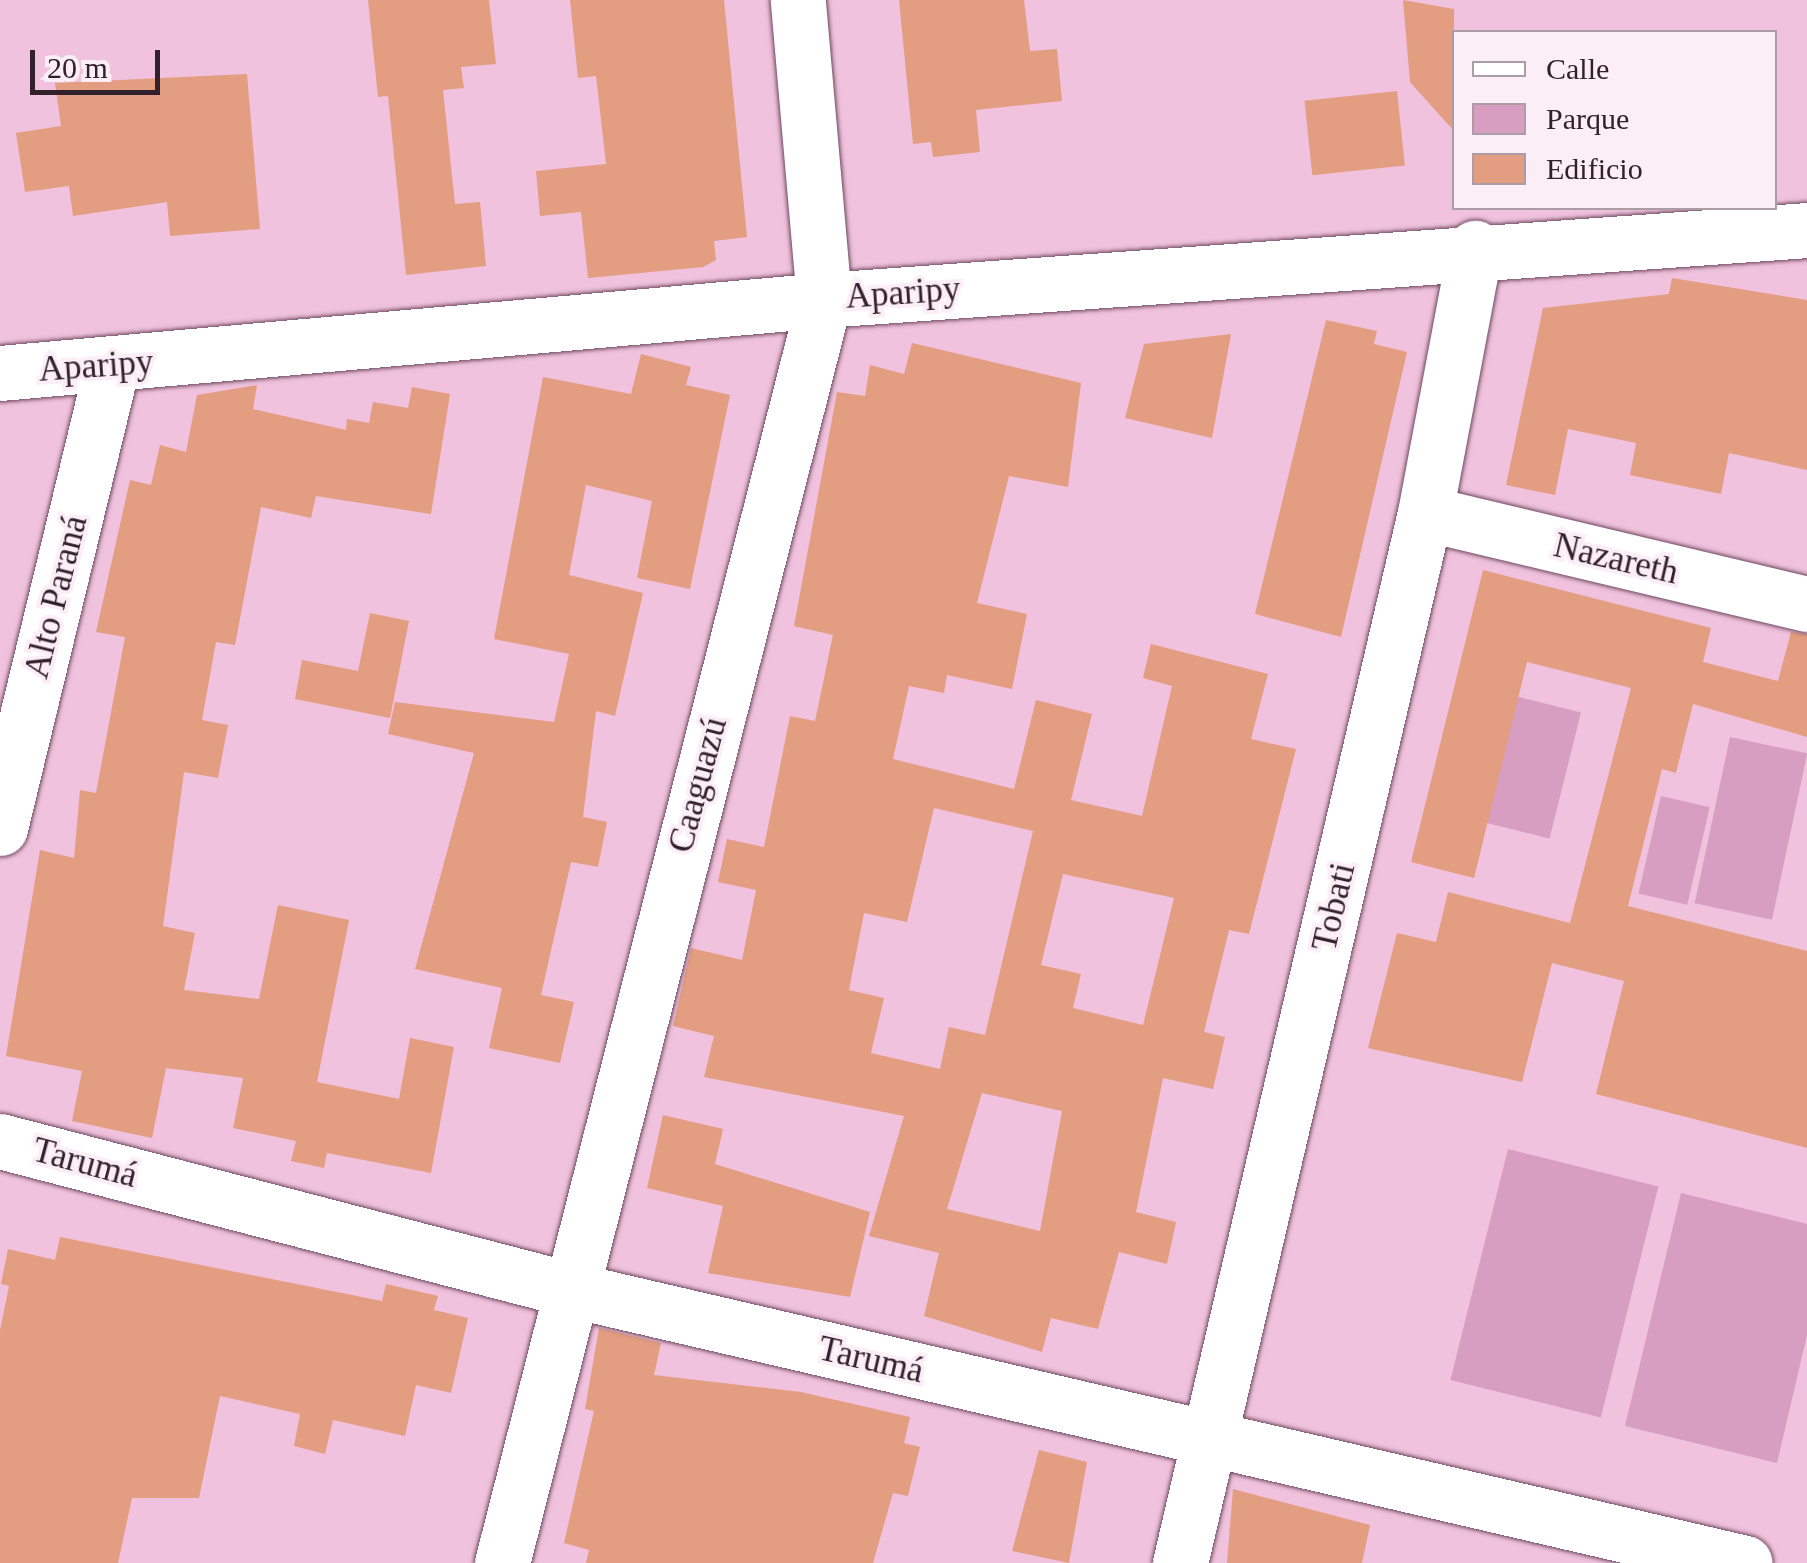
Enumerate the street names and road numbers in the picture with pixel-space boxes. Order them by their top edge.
street label: Aparipy [844,268,962,318]
street label: Aparipy [37,341,155,391]
street label: Alto Paraná [16,511,96,683]
street label: Nazareth [1550,524,1682,594]
street label: Caaguazú [660,713,736,857]
street label: Tobati [1304,859,1364,955]
street label: Tarumá [28,1129,142,1197]
street label: Tarumá [814,1328,928,1392]

